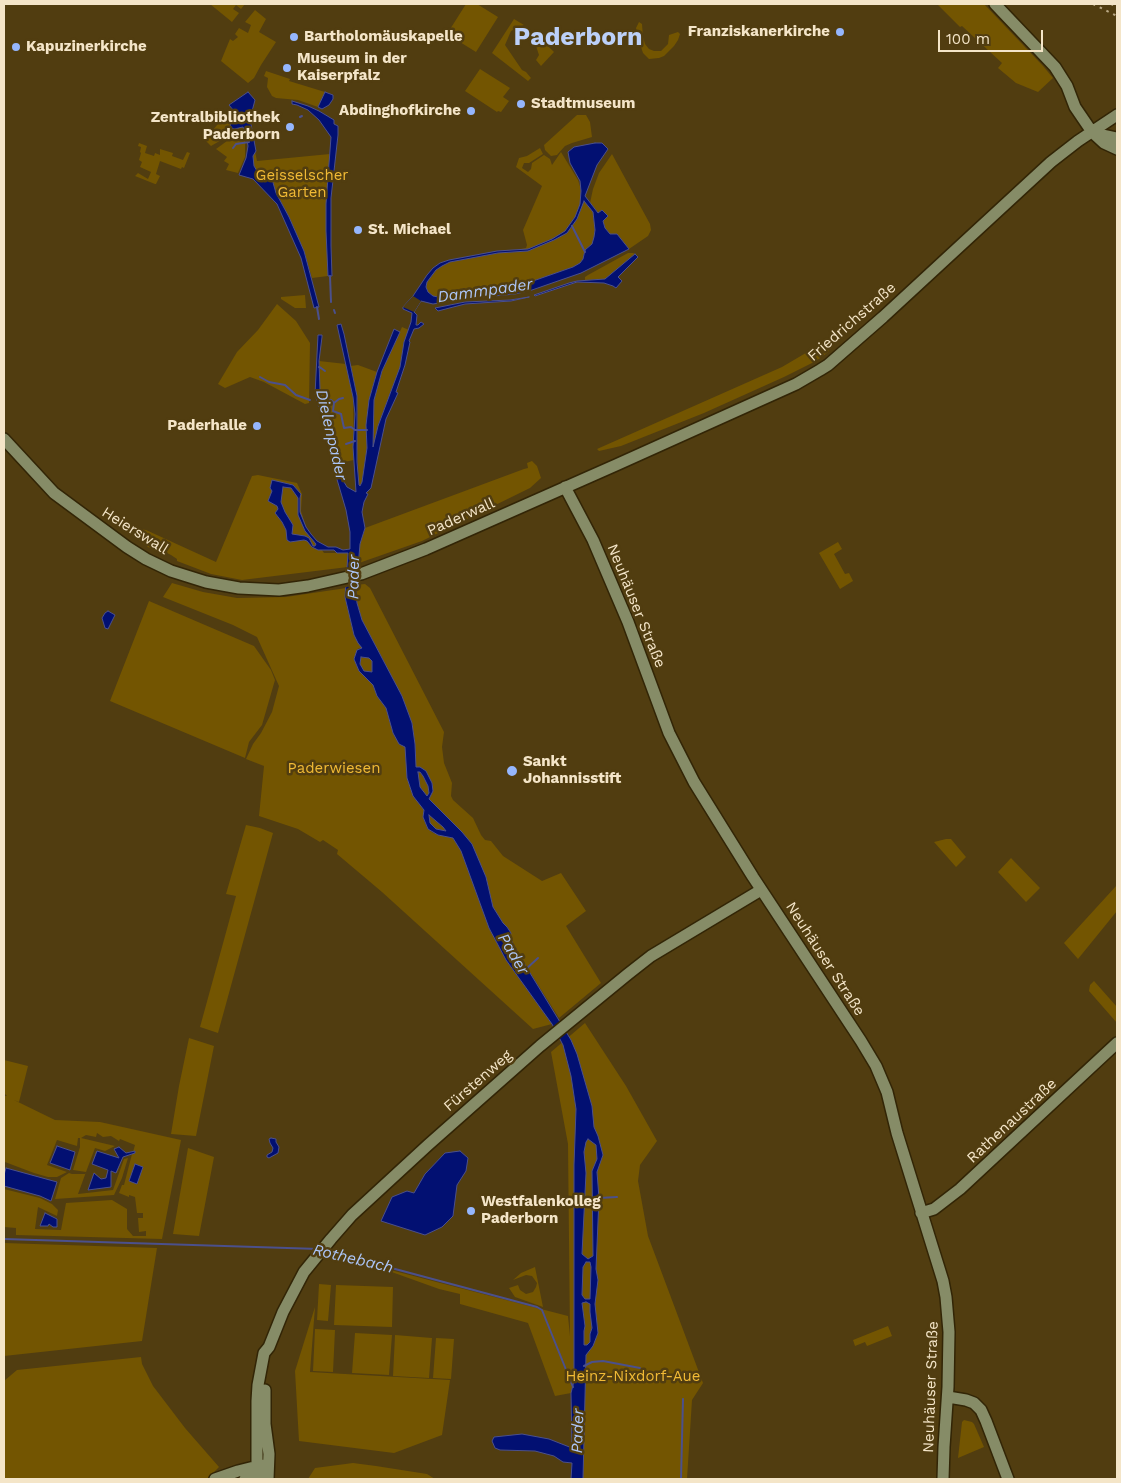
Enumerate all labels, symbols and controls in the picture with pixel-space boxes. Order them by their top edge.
scale bar [941,20,1046,52]
district label: Paderborn [514,23,642,53]
place label: Franziskanerkirche [688,23,830,41]
marker: Franziskanerkirche [834,26,846,38]
place label: Bartholomäuskapelle [304,28,463,46]
text: 100 m [946,30,990,48]
marker: Bartholomäuskapelle [288,31,300,43]
place label: Kapuzinerkirche [26,38,147,56]
marker: Kapuzinerkirche [10,41,22,53]
place label: Museum in der Kaiserpfalz [297,50,407,85]
marker: Museum in der Kaiserpfalz [281,62,293,74]
place label: Stadtmuseum [531,95,635,113]
marker: Stadtmuseum [515,98,527,110]
place label: Abdinghofkirche [339,102,461,120]
marker: Abdinghofkirche [465,105,477,117]
place label: Zentralbibliothek Paderborn [151,109,280,144]
marker: Zentralbibliothek Paderborn [284,121,296,133]
park label: Geisselscher Garten [256,167,348,202]
place label: St. Michael [368,221,451,239]
marker: St. Michael [352,224,364,236]
water label: Dammpader [436,275,534,307]
street label: Friedrichstraße [804,279,900,365]
water label: Dielenpader [311,388,351,482]
place label: Paderhalle [167,417,247,435]
marker: Paderhalle [251,420,263,432]
street label: Paderwall [425,494,497,540]
street label: Heierswall [98,503,172,559]
street label: Neuhäuser Straße [603,542,669,670]
water label: Pader [344,554,364,600]
place label: Sankt Johannisstift [523,753,621,788]
park label: Paderwiesen [288,760,380,778]
marker: Sankt Johannisstift [505,764,519,778]
street label: Neuhäuser Straße [782,899,868,1019]
water label: Pader [493,930,533,978]
street label: Fürstenweg [440,1046,516,1116]
street label: Rathenaustraße [963,1075,1061,1167]
place label: Westfalenkolleg Paderborn [481,1193,601,1228]
marker: Westfalenkolleg Paderborn [465,1205,477,1217]
water label: Rothebach [311,1240,395,1278]
street label: Neuhäuser Straße [920,1321,942,1453]
park label: Heinz-Nixdorf-Aue [566,1368,700,1386]
water label: Pader [568,1408,588,1454]

